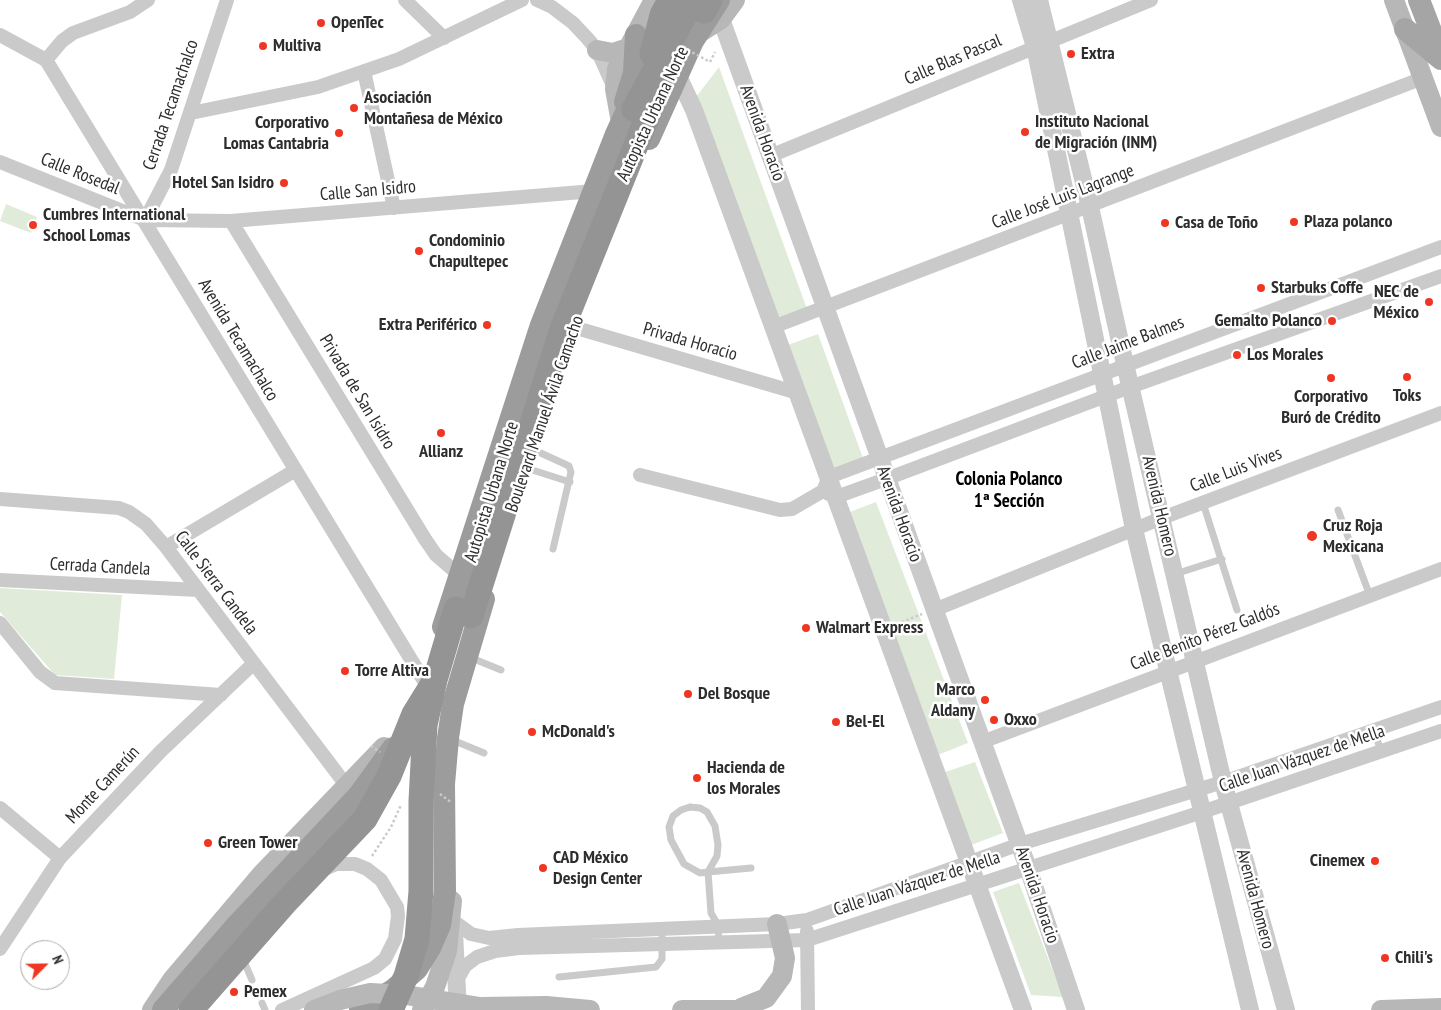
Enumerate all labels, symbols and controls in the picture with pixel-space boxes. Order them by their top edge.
place label: OpenTec [331,12,384,34]
marker: OpenTec [315,17,327,29]
street label: Calle Blas Pascal [901,30,1005,90]
place label: Multiva [273,35,321,57]
street label: Cerrada Tecamachalco [139,37,203,173]
marker: Multiva [257,40,269,52]
street label: Autopista Urbana Norte [612,43,694,185]
place label: Extra [1081,43,1115,65]
marker: Extra [1065,48,1077,60]
street label: Avenida Horacio [735,82,789,184]
place label: Asociación Montañesa de México [364,87,503,130]
marker: Asociación Montañesa de México [348,102,360,114]
place label: Instituto Nacional de Migración (INM) [1035,111,1157,154]
place label: Corporativo Lomas Cantabria [223,112,329,154]
marker: Instituto Nacional de Migración (INM) [1019,126,1031,138]
marker: Corporativo Lomas Cantabria [333,127,345,139]
street label: Calle Rosedal [37,148,123,200]
street label: Calle José Luis Lagrange [989,160,1137,234]
place label: Hotel San Isidro [172,172,274,194]
street label: Calle San Isidro [319,176,417,206]
marker: Hotel San Isidro [278,177,290,189]
place label: Cumbres International School Lomas [43,204,185,246]
place label: Plaza polanco [1304,211,1392,233]
place label: Casa de Toño [1175,212,1258,234]
marker: Plaza polanco [1288,216,1300,228]
marker: Casa de Toño [1159,217,1171,229]
marker: Cumbres International School Lomas [27,219,39,231]
place label: Condominio Chapultepec [429,230,508,272]
marker: Condominio Chapultepec [413,245,425,257]
street label: Avenida Tecamachalco [193,275,283,405]
place label: Starbuks Coffe [1271,277,1363,299]
place label: NEC de México [1374,281,1419,324]
marker: Starbuks Coffe [1255,282,1267,294]
marker: NEC de México [1423,296,1435,308]
place label: Gemalto Polanco [1215,310,1322,332]
street label: Calle Jaime Balmes [1069,312,1187,374]
street label: Boulevard Manuel Ávila Camacho [501,313,589,515]
place label: Extra Periférico [379,314,477,336]
marker: Gemalto Polanco [1326,315,1338,327]
street label: Privada Horacio [640,318,740,366]
marker: Extra Periférico [481,319,493,331]
street label: Privada de San Isidro [314,331,400,453]
place label: Los Morales [1247,344,1323,366]
marker: Los Morales [1231,349,1243,361]
marker: Toks [1401,371,1413,383]
marker: Corporativo Buró de Crédito [1325,372,1337,384]
place label: Toks [1393,385,1421,407]
place label: Corporativo Buró de Crédito [1281,386,1381,428]
street label: Autopista Urbana Norte [460,419,524,565]
marker: Allianz [435,427,447,439]
place label: Allianz [419,441,463,463]
street label: Calle Luis Vives [1187,443,1285,497]
street label: Avenida Homero [1137,454,1181,558]
street label: Avenida Horacio [872,463,926,565]
district label: Colonia Polanco 1ª Sección [955,469,1063,513]
place label: Cruz Roja Mexicana [1323,515,1384,558]
street label: Calle Sierra Candela [170,527,262,639]
marker: Cruz Roja Mexicana [1305,529,1319,543]
street label: Cerrada Candela [49,554,151,580]
street label: Calle Benito Pérez Galdós [1127,599,1283,675]
place label: Walmart Express [816,617,923,639]
marker: Walmart Express [800,622,812,634]
place label: Torre Altiva [355,660,429,682]
marker: Torre Altiva [339,665,351,677]
place label: Marco Aldany [931,679,975,722]
place label: Del Bosque [698,683,770,705]
marker: Del Bosque [682,688,694,700]
marker: Marco Aldany [979,694,991,706]
place label: Oxxo [1004,709,1037,731]
place label: Bel-El [846,711,884,733]
marker: Oxxo [988,714,1000,726]
marker: Bel-El [830,716,842,728]
place label: McDonald's [542,721,615,743]
street label: Calle Juan Vázquez de Mella [1216,721,1388,797]
marker: McDonald's [526,726,538,738]
street label: Monte Camerún [62,742,144,828]
place label: Hacienda de los Morales [707,757,785,800]
marker: Hacienda de los Morales [691,772,703,784]
place label: Green Tower [218,832,298,854]
marker: Green Tower [202,837,214,849]
street label: Avenida Horacio [1010,844,1064,946]
place label: CAD México Design Center [553,847,642,890]
street label: Calle Juan Vázquez de Mella [831,847,1003,921]
street label: Avenida Homero [1231,847,1279,951]
place label: Cinemex [1310,850,1365,872]
marker: Cinemex [1369,855,1381,867]
marker: CAD México Design Center [537,862,549,874]
north arrow [20,940,70,990]
place label: Chili's [1395,947,1433,969]
marker: Chili's [1379,952,1391,964]
text: N [48,953,68,967]
place label: Pemex [244,981,287,1003]
marker: Pemex [228,986,240,998]

